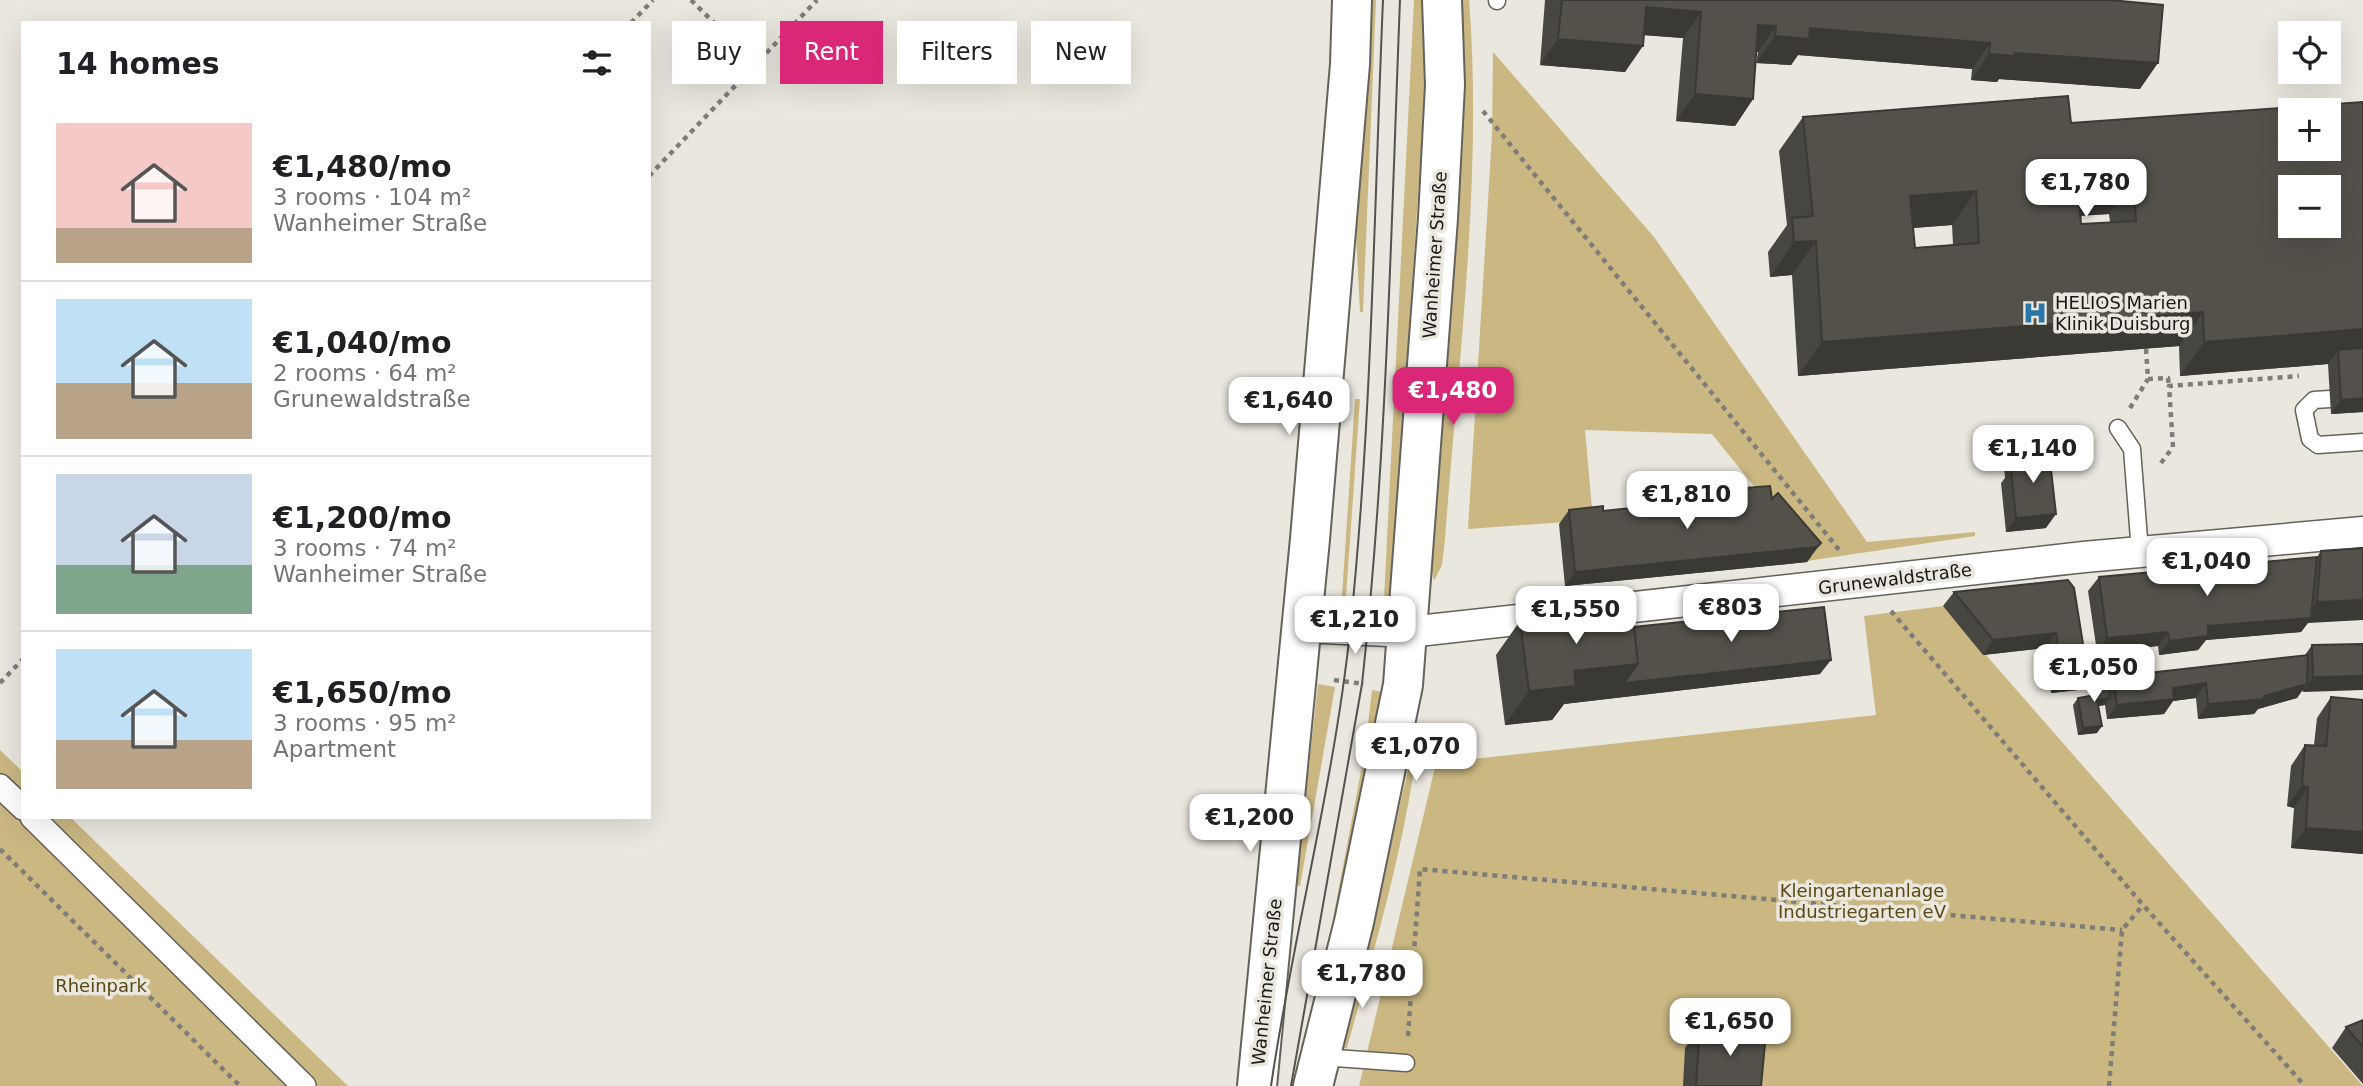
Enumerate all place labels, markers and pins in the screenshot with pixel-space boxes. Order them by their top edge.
pin: €1,780 [2029,160,2143,219]
place label: HELIOS Marien Klinik Duisburg [2055,292,2190,334]
hospital icon: HELIOS Marien Klinik Duisburg [2021,299,2049,327]
pin: €1,480 [1396,368,1510,427]
pin: €1,640 [1232,378,1346,437]
pin: €1,140 [1976,426,2090,485]
pin: €1,810 [1630,472,1744,531]
pin: €1,040 [2150,538,2264,598]
pin: €803 [1690,584,1772,644]
pin: €1,550 [1519,586,1633,646]
pin: €1,210 [1298,596,1412,656]
pin: €1,050 [2037,644,2151,704]
pin: €1,070 [1359,724,1473,783]
pin: €1,200 [1193,794,1307,854]
pin: €1,780 [1305,950,1419,1010]
pin: €1,650 [1673,998,1787,1058]

